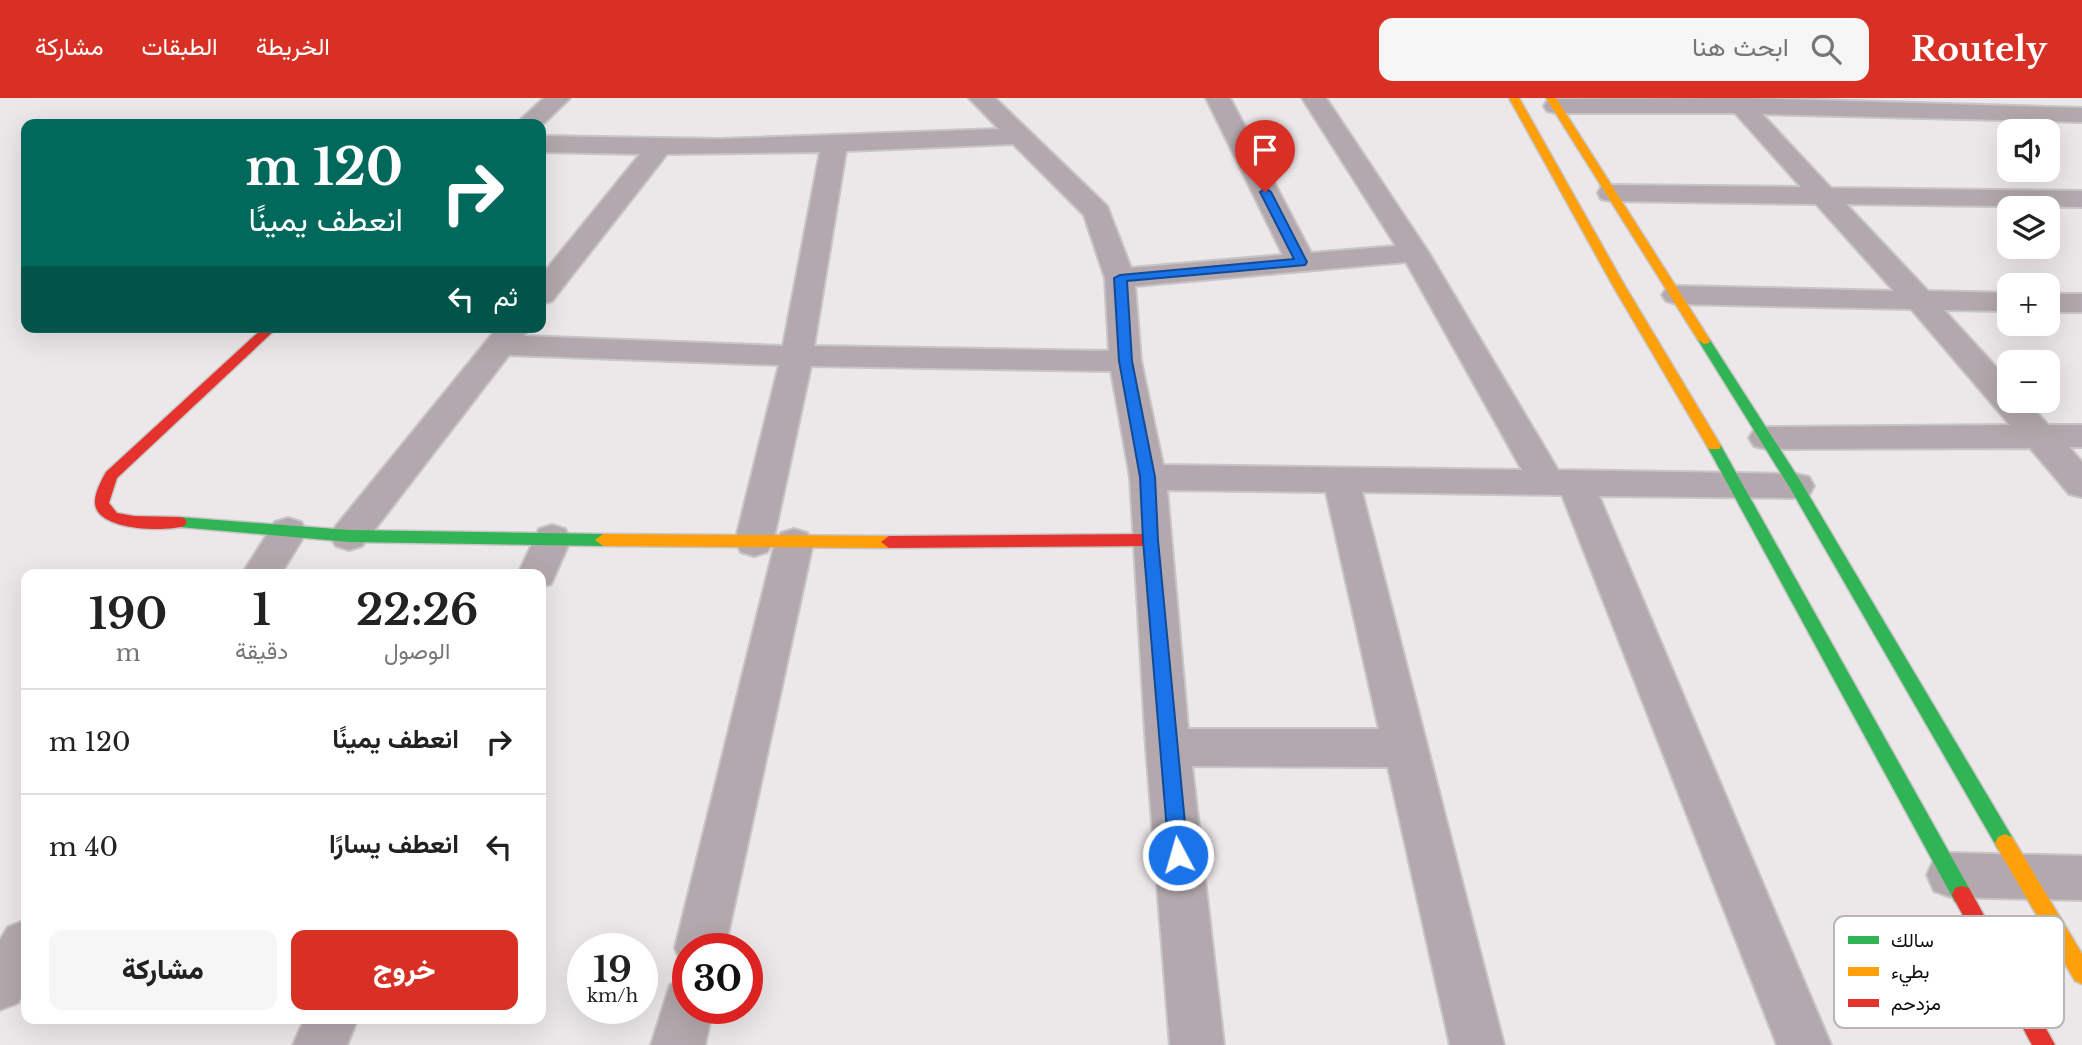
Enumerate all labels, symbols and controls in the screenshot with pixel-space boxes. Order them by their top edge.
search box [1379,18,1869,81]
text: Routely [1911,29,2047,70]
icon: search [1807,30,1845,68]
text: ابحث هنا [1692,31,1789,63]
text: مشاركة [35,32,103,61]
text: الطبقات [141,32,218,61]
text: الخريطة [256,32,330,61]
map controls [1997,119,2060,413]
button: sound [1997,119,2060,182]
pin [1235,120,1295,192]
icon: arrive [1246,131,1284,169]
text: 120 m [245,137,403,198]
icon: right [427,147,518,238]
button: layers [1997,196,2060,259]
text: انعطف يمينًا [249,200,403,240]
button: + [1997,273,2060,336]
icon: left [442,280,480,318]
text: ثم [494,281,518,313]
button: − [1997,350,2060,413]
text: 1 [252,584,271,636]
text: 22:26 [356,584,478,636]
text: 190 [89,588,167,640]
text: دقيقة [235,637,288,665]
text: الوصول [384,637,450,665]
text: m [116,639,140,667]
text: انعطف يمينًا [332,723,459,755]
icon: right [480,723,518,761]
text: 120 m [49,726,131,758]
position arrow [1141,818,1215,892]
text: انعطف يسارًا [329,828,459,860]
icon: left [480,828,518,866]
text: 40 m [49,831,118,863]
legend [1834,916,2064,1028]
text: سالك [1891,929,1934,952]
button: مشاركة [49,930,277,1010]
button: خروج [291,930,518,1010]
speed limit sign: 30 [672,933,763,1024]
text: 19 [593,948,632,991]
text: بطيء [1891,960,1929,987]
text: km/h [587,985,638,1007]
text: مزدحم [1891,992,1941,1016]

